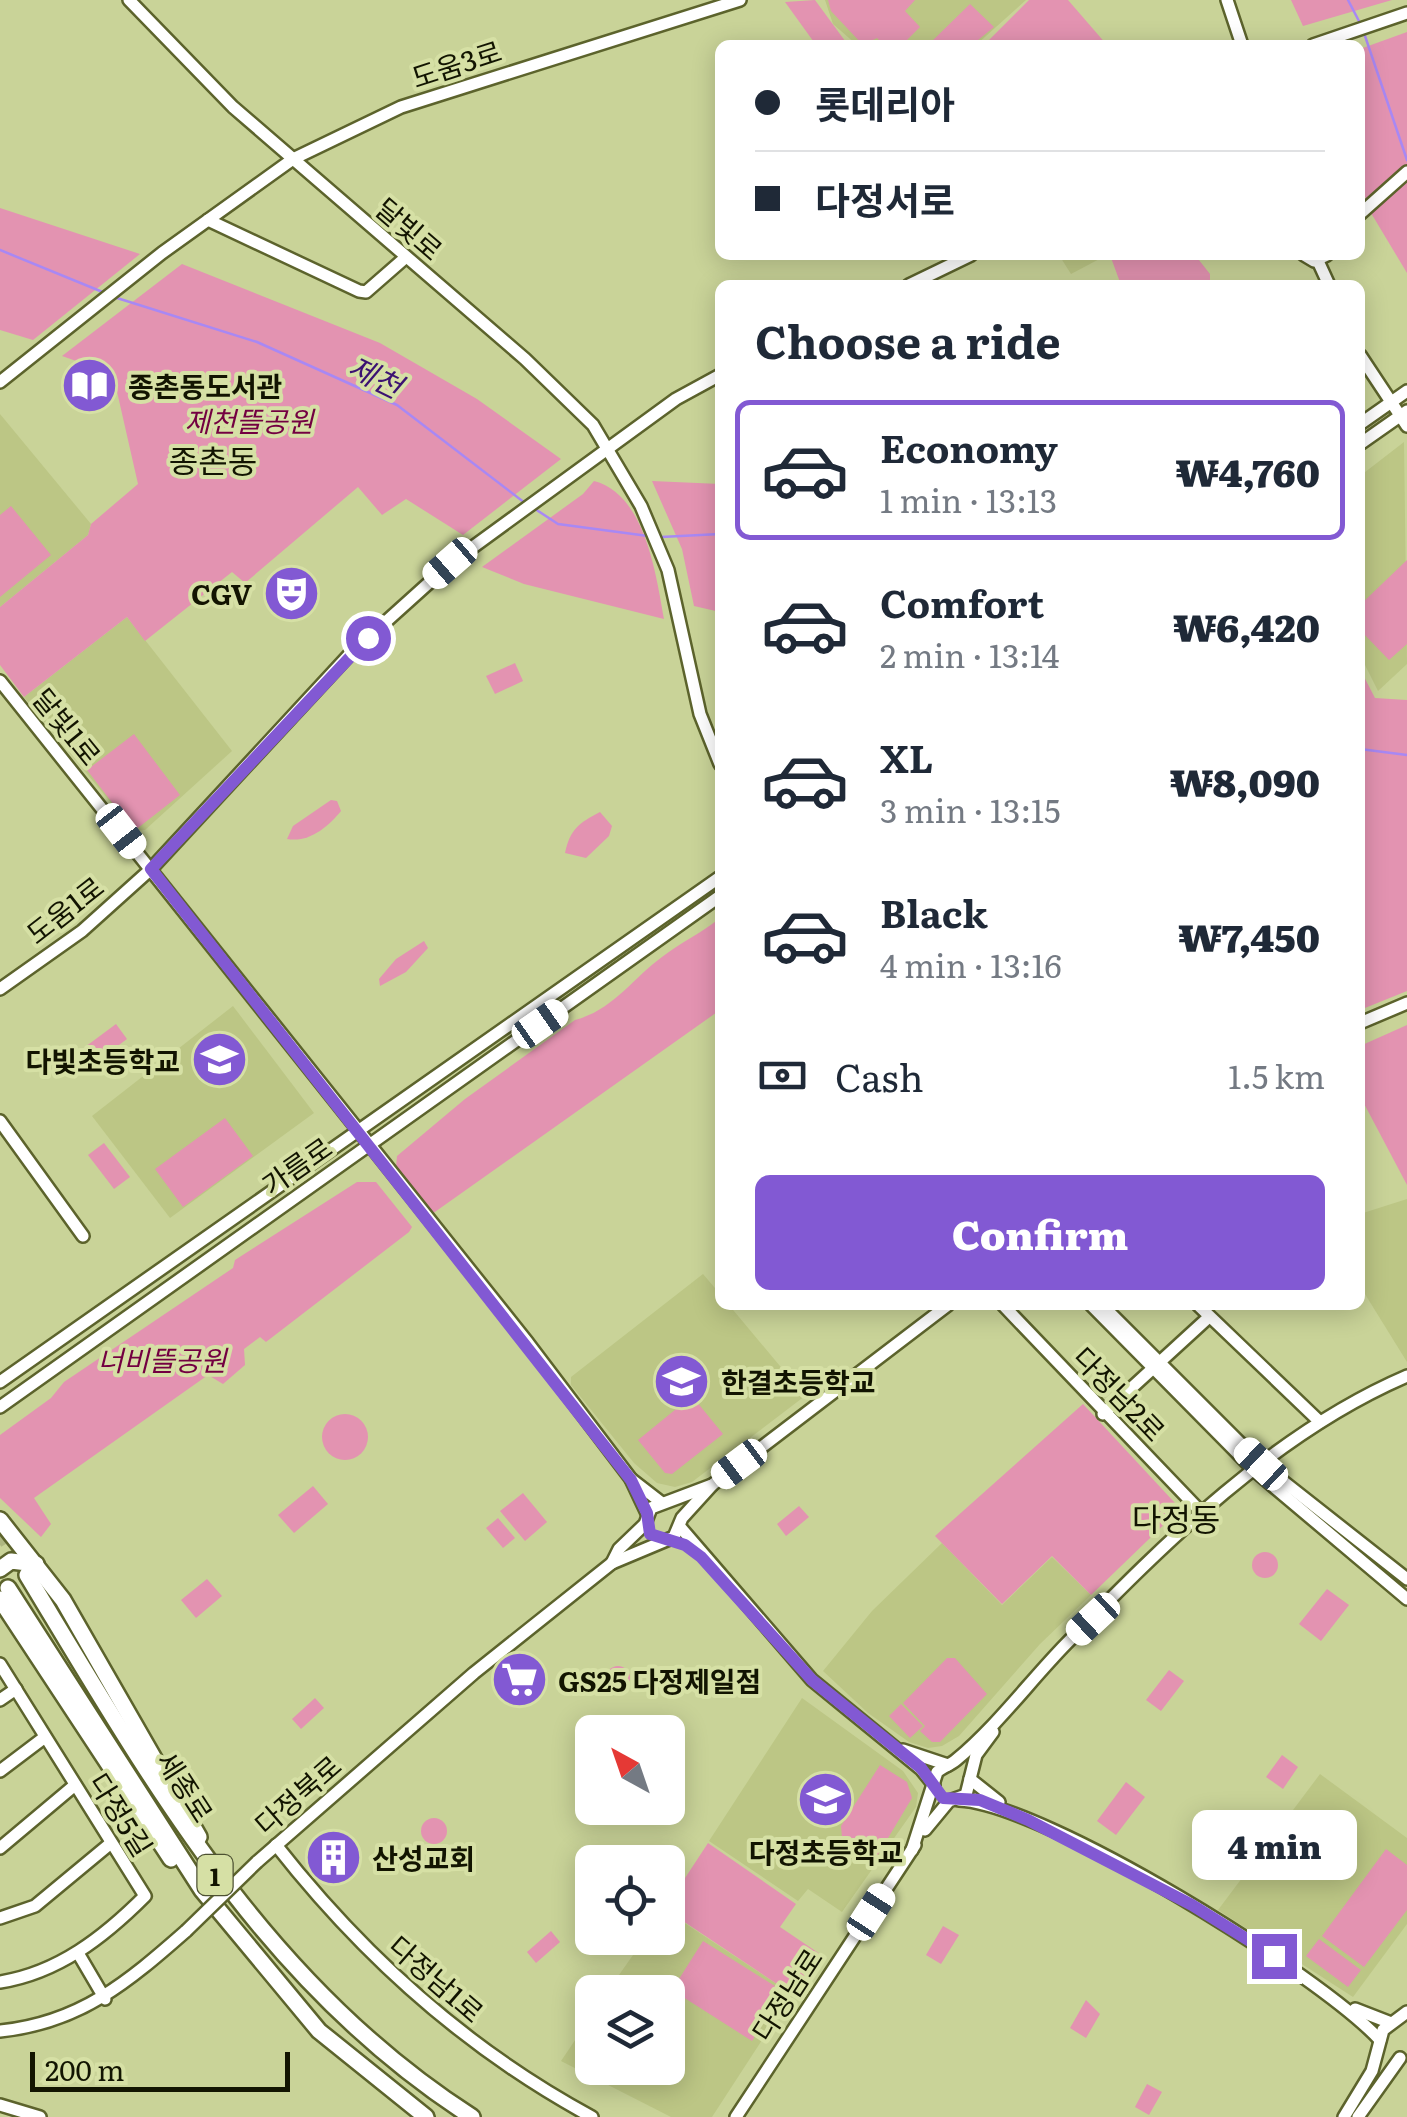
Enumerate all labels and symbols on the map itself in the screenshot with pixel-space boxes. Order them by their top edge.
street label: 도움3로 [406,29,506,97]
street label: 달빛로 [367,187,453,269]
water label: 제천 [342,343,414,408]
library icon: 종촌동도서관 [59,355,119,415]
place label: 종촌동도서관 [128,364,283,406]
park label: 제천뜰공원 [185,399,316,441]
district label: 종촌동 [169,435,257,483]
car [418,532,482,594]
theatre icon: CGV [261,563,321,623]
place label: CGV [191,572,252,614]
route start [346,616,391,661]
street label: 달빛1로 [24,678,112,774]
car [91,798,151,864]
street label: 도움1로 [16,865,112,953]
car [507,995,573,1053]
school or university icon: 다빛초등학교 [189,1030,249,1090]
place label: 다빛초등학교 [25,1039,180,1081]
street label: 가름로 [252,1126,340,1204]
street label: 다정남2로 [1064,1336,1176,1450]
park label: 너비뜰공원 [98,1338,229,1380]
school or university icon: 한결초등학교 [652,1351,712,1411]
place label: 한결초등학교 [721,1360,876,1402]
car [1229,1433,1293,1495]
car [706,1434,772,1494]
district label: 다정동 [1132,1493,1220,1541]
car [1061,1588,1125,1650]
supermarket icon: GS25 다정제일점 [489,1650,549,1710]
place label: GS25 다정제일점 [558,1659,761,1701]
north arrow [575,1715,685,1825]
street label: 세종로 [147,1742,225,1830]
street label: 다정북로 [244,1744,350,1844]
street label: 다정5길 [80,1764,164,1864]
school or university icon: 다정초등학교 [796,1770,856,1830]
callout: 4 min [1192,1811,1356,1881]
building icon: 산성교회 [303,1827,363,1887]
place label: 다정초등학교 [749,1830,903,1872]
place label: 산성교회 [372,1836,475,1878]
road number: 1 [198,1855,232,1895]
car [842,1879,900,1945]
street label: 다정남1로 [380,1925,494,2031]
route end [1252,1934,1297,1979]
street label: 다정남로 [740,1939,832,2049]
scale bar [30,2047,290,2092]

